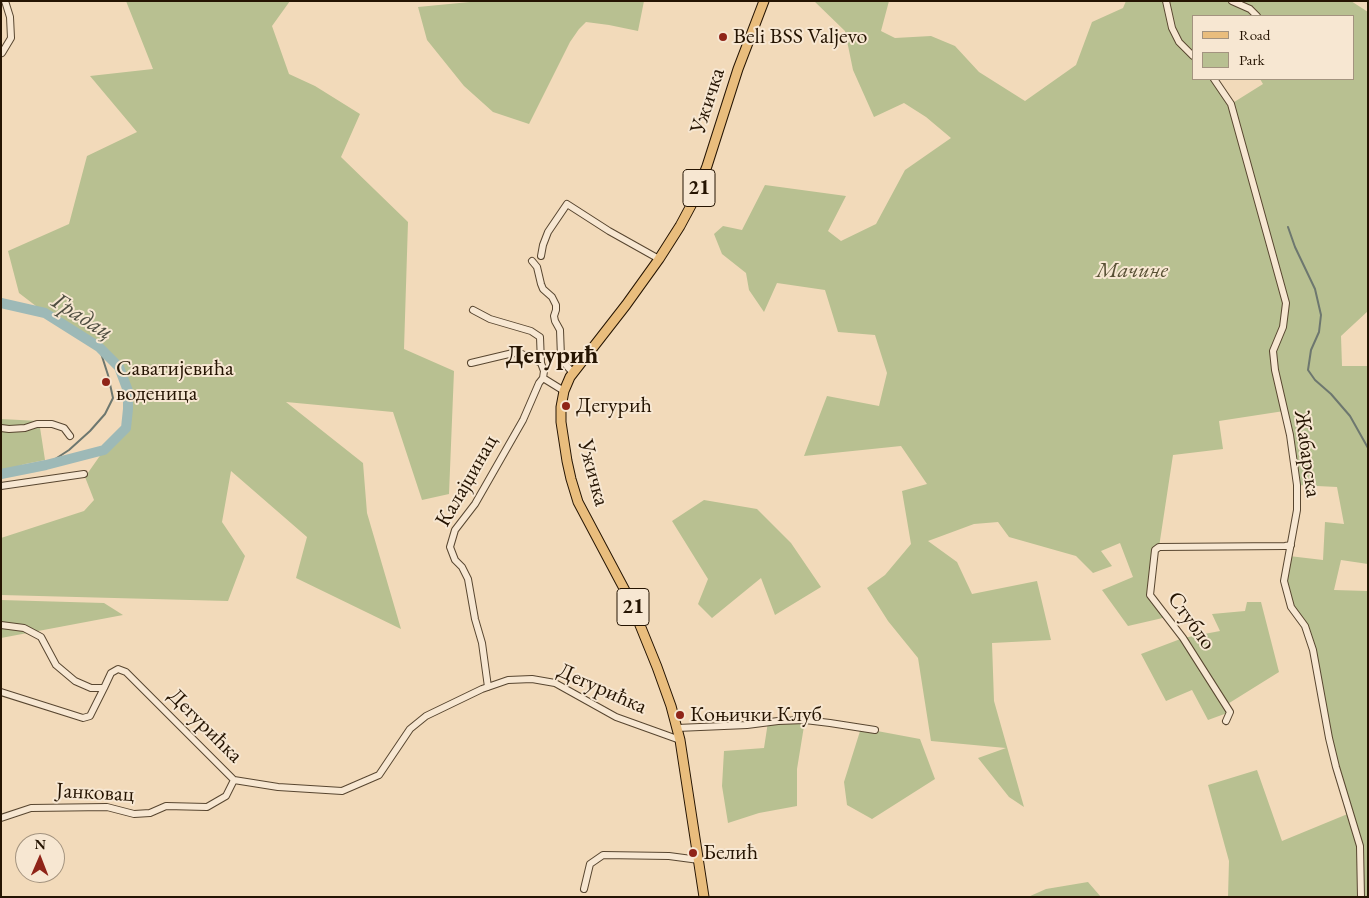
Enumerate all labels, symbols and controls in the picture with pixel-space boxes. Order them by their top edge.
legend [1192,15,1354,80]
place label: Beli BSS Valjevo [733,24,868,50]
text: Road [1239,25,1270,44]
marker: Beli BSS Valjevo [717,31,729,43]
text: Park [1239,50,1265,69]
street label: Ужичка [685,65,731,137]
road number: 21 [683,170,715,207]
park label: Мачине [1096,258,1168,284]
water label: Градац [46,287,118,347]
district label: Дегурић [506,341,598,371]
place label: Саватијевића воденица [116,356,234,408]
marker: Саватијевића воденица [100,376,112,388]
place label: Дегурић [576,393,652,419]
marker: Дегурић [560,400,572,412]
street label: Жабарска [1288,409,1326,499]
street label: Калајџинац [430,430,504,532]
street label: Ужичка [571,437,615,509]
street label: Стубло [1161,587,1221,655]
road number: 21 [617,588,649,626]
street label: Дегурићка [553,658,651,720]
street label: Дегурићка [162,683,248,769]
place label: Коњички Клуб [690,702,822,728]
marker: Коњички Клуб [674,709,686,721]
street label: Јанковац [55,778,135,808]
north arrow [15,833,65,883]
text: N [34,835,46,853]
place label: Белић [703,840,758,866]
marker: Белић [687,847,699,859]

